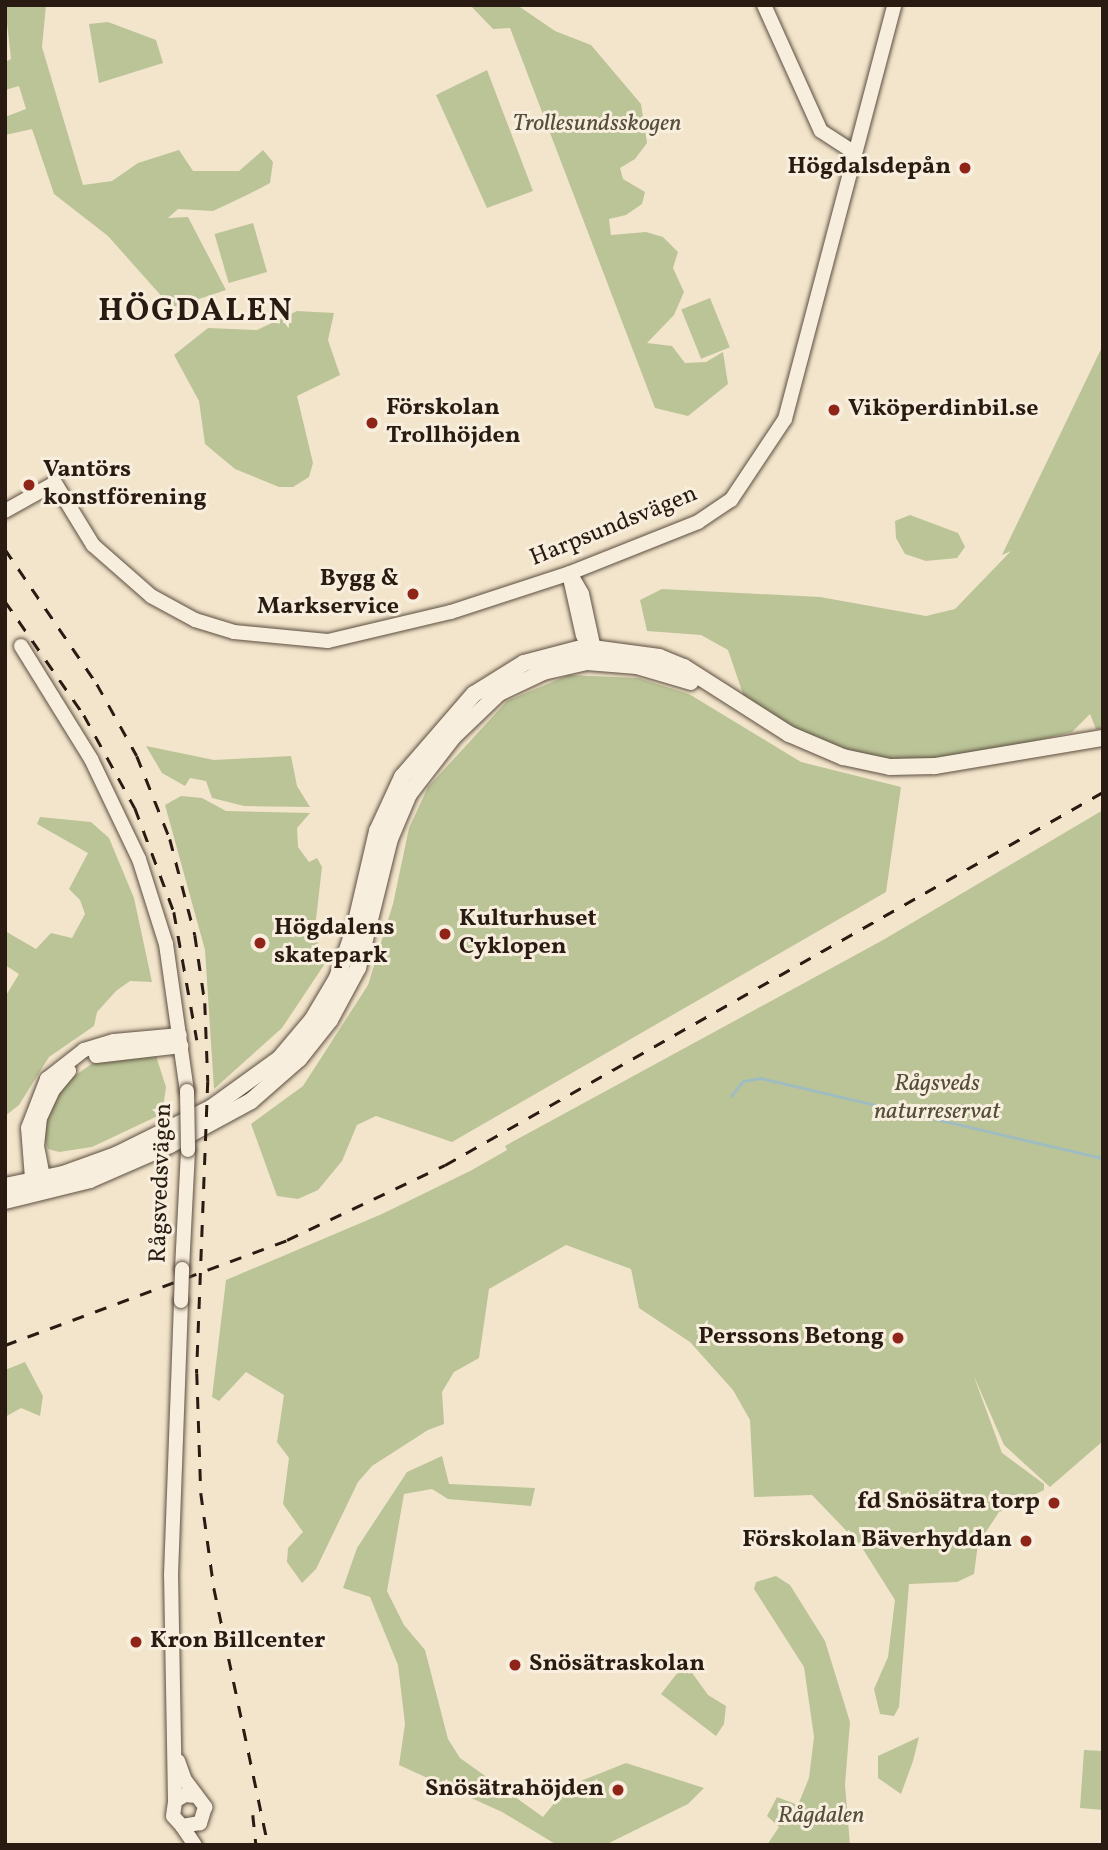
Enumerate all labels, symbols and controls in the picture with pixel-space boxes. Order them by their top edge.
park label: Trollesundsskogen [513,111,681,139]
place label: Högdalsdepån [787,154,951,182]
marker: Högdalsdepån [957,160,973,176]
district label: HÖGDALEN [99,293,293,331]
place label: Förskolan Trollhöjden [386,395,521,451]
place label: Viköperdinbil.se [848,396,1039,424]
marker: Viköperdinbil.se [826,402,842,418]
marker: Förskolan Trollhöjden [364,415,380,431]
place label: Vantörs konstförening [43,457,207,513]
marker: Vantörs konstförening [21,477,37,493]
street label: Harpsundsvägen [526,480,702,574]
place label: Bygg & Markservice [257,566,399,622]
marker: Bygg & Markservice [405,586,421,602]
place label: Kulturhuset Cyklopen [459,906,597,962]
place label: Högdalens skatepark [274,915,395,971]
marker: Kulturhuset Cyklopen [437,926,453,942]
marker: Högdalens skatepark [252,935,268,951]
park label: Rågsveds naturreservat [874,1071,1000,1127]
street label: Rågsvedsvägen [145,1102,179,1264]
place label: Perssons Betong [698,1324,884,1352]
marker: Perssons Betong [890,1330,906,1346]
place label: fd Snösätra torp [857,1489,1040,1517]
marker: fd Snösätra torp [1046,1495,1062,1511]
place label: Förskolan Bäverhyddan [742,1527,1012,1555]
marker: Förskolan Bäverhyddan [1018,1533,1034,1549]
place label: Kron Billcenter [150,1628,326,1656]
marker: Kron Billcenter [128,1634,144,1650]
place label: Snösätraskolan [529,1651,705,1679]
marker: Snösätraskolan [507,1657,523,1673]
place label: Snösätrahöjden [425,1776,604,1804]
marker: Snösätrahöjden [610,1782,626,1798]
park label: Rågdalen [778,1803,864,1831]

